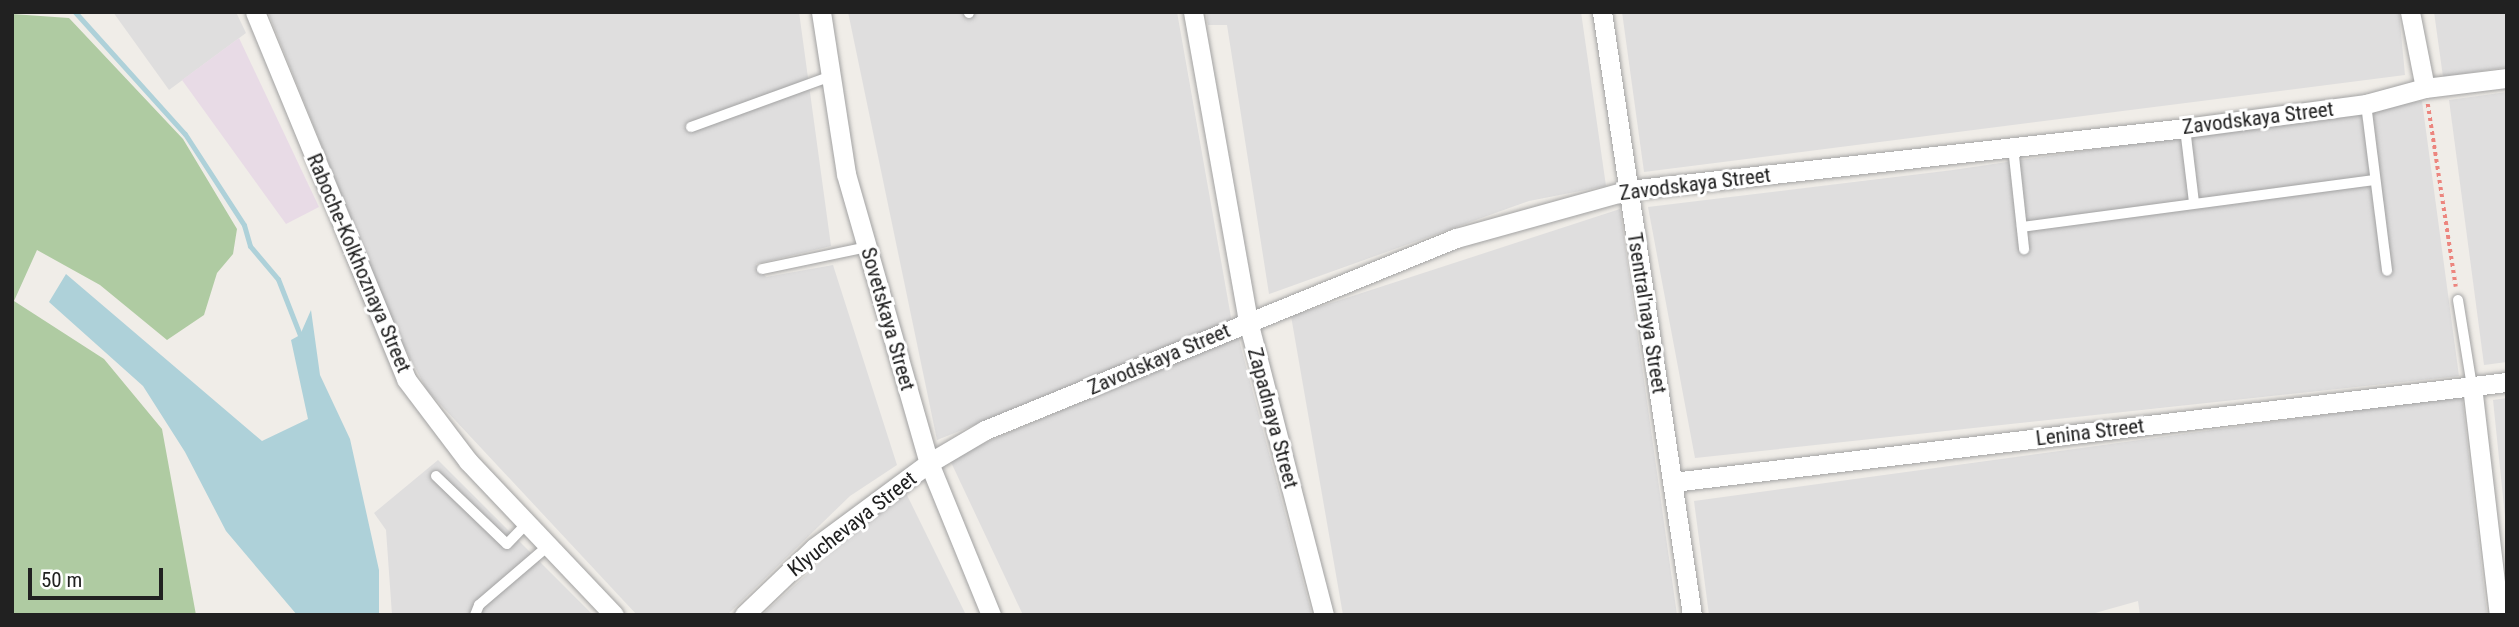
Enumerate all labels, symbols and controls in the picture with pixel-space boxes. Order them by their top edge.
street label: Zavodskaya Street [2181,96,2335,140]
street label: Raboche-Kolkhoznaya Street [301,150,417,376]
street label: Zavodskaya Street [1618,162,1772,206]
street label: Tsentral'naya Street [1622,231,1672,395]
street label: Sovetskaya Street [856,244,920,394]
street label: Zavodskaya Street [1084,318,1234,400]
street label: Zapadnaya Street [1242,345,1304,491]
street label: Lenina Street [2034,413,2146,451]
street label: Klyuchevaya Street [783,466,921,582]
scale bar [32,554,166,598]
text: 50 m [41,568,82,592]

